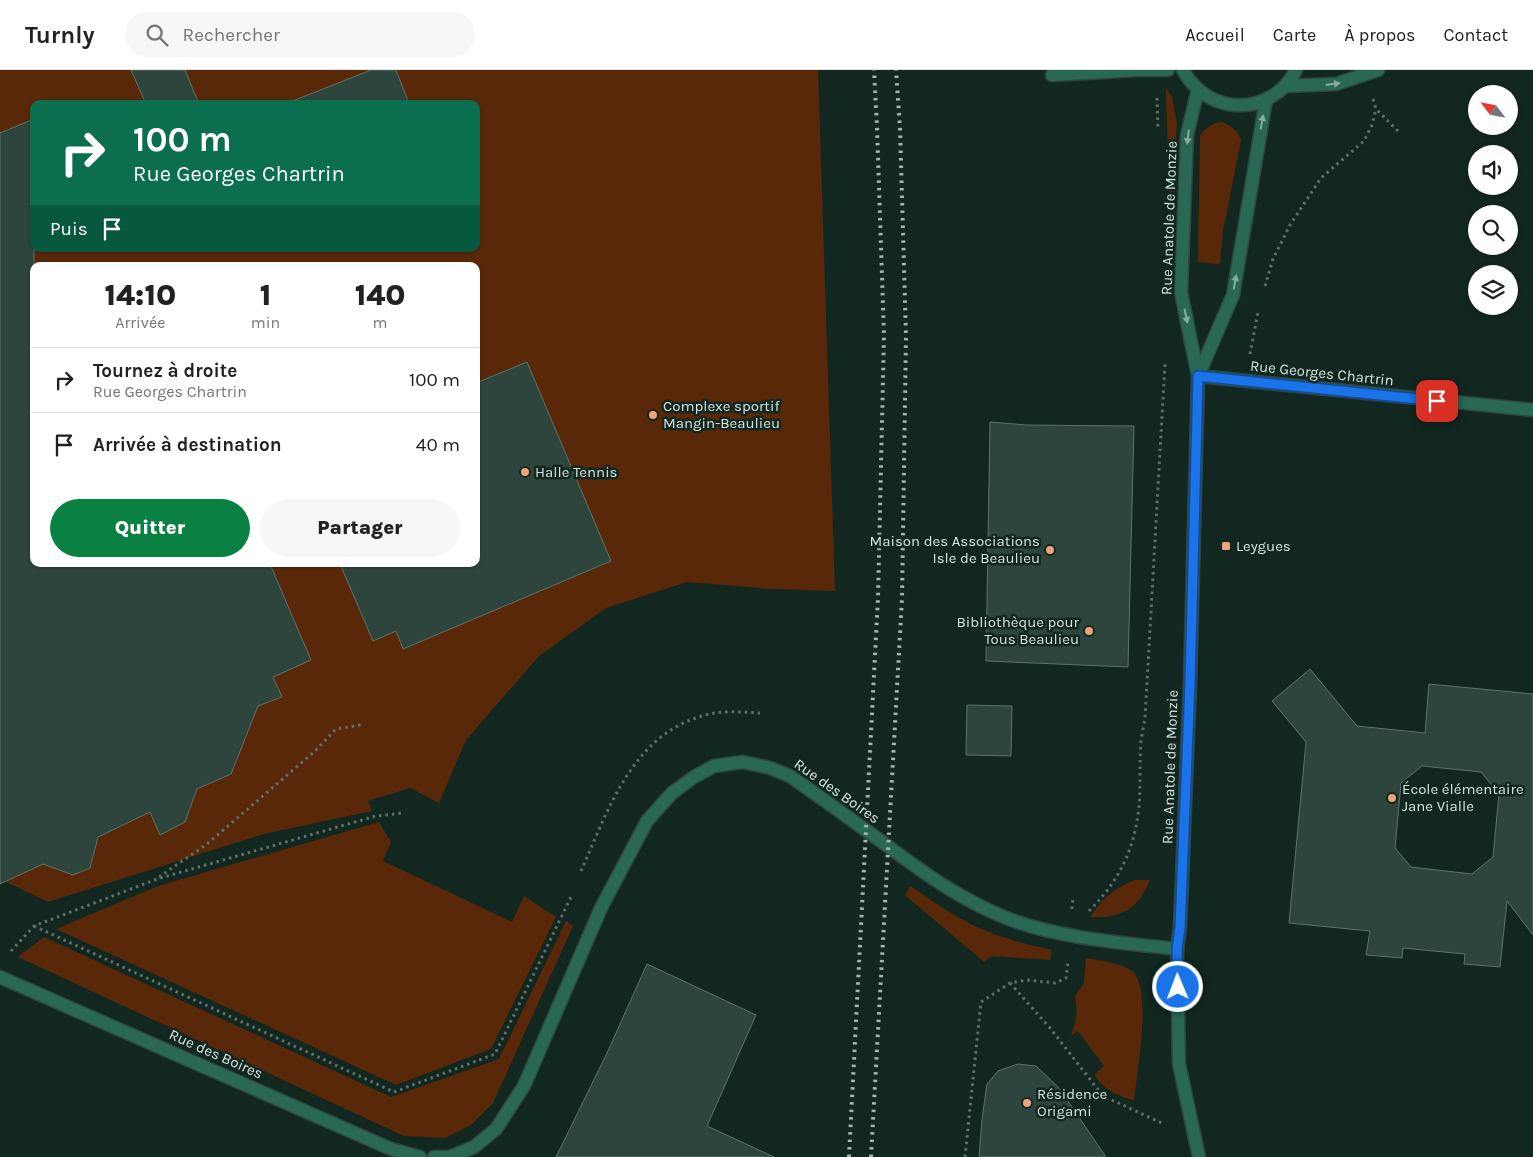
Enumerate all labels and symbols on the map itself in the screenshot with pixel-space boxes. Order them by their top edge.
one-way arrow [1325,80,1341,88]
north arrow [1468,85,1518,135]
one-way arrow [1258,114,1266,130]
one-way arrow [1184,129,1192,145]
street label: Rue Anatole de Monzie [1157,141,1181,295]
one-way arrow [1232,274,1240,290]
one-way arrow [1182,309,1190,325]
street label: Rue Georges Chartrin [1249,357,1395,389]
pin [1416,380,1458,422]
place label: Complexe sportif Mangin-Beaulieu [663,397,780,432]
marker: Complexe sportif Mangin-Beaulieu [647,409,659,421]
place label: Halle Tennis [535,463,618,481]
marker: Halle Tennis [519,466,531,478]
place label: Maison des Associations Isle de Beaulieu [870,532,1040,567]
place label: Leygues [1236,537,1291,555]
marker: Leygues [1220,540,1232,552]
marker: Maison des Associations Isle de Beaulieu [1044,544,1056,556]
place label: Bibliothèque pour Tous Beaulieu [956,613,1080,648]
marker: Bibliothèque pour Tous Beaulieu [1083,625,1095,637]
street label: Rue Anatole de Monzie [1158,690,1182,844]
street label: Rue des Boires [791,755,883,827]
place label: École élémentaire Jane Vialle [1402,780,1524,815]
marker: École élémentaire Jane Vialle [1386,792,1398,804]
position arrow [1151,960,1203,1012]
street label: Rue des Boires [166,1025,266,1083]
place label: Résidence Origami [1037,1085,1107,1120]
marker: Résidence Origami [1021,1097,1033,1109]

